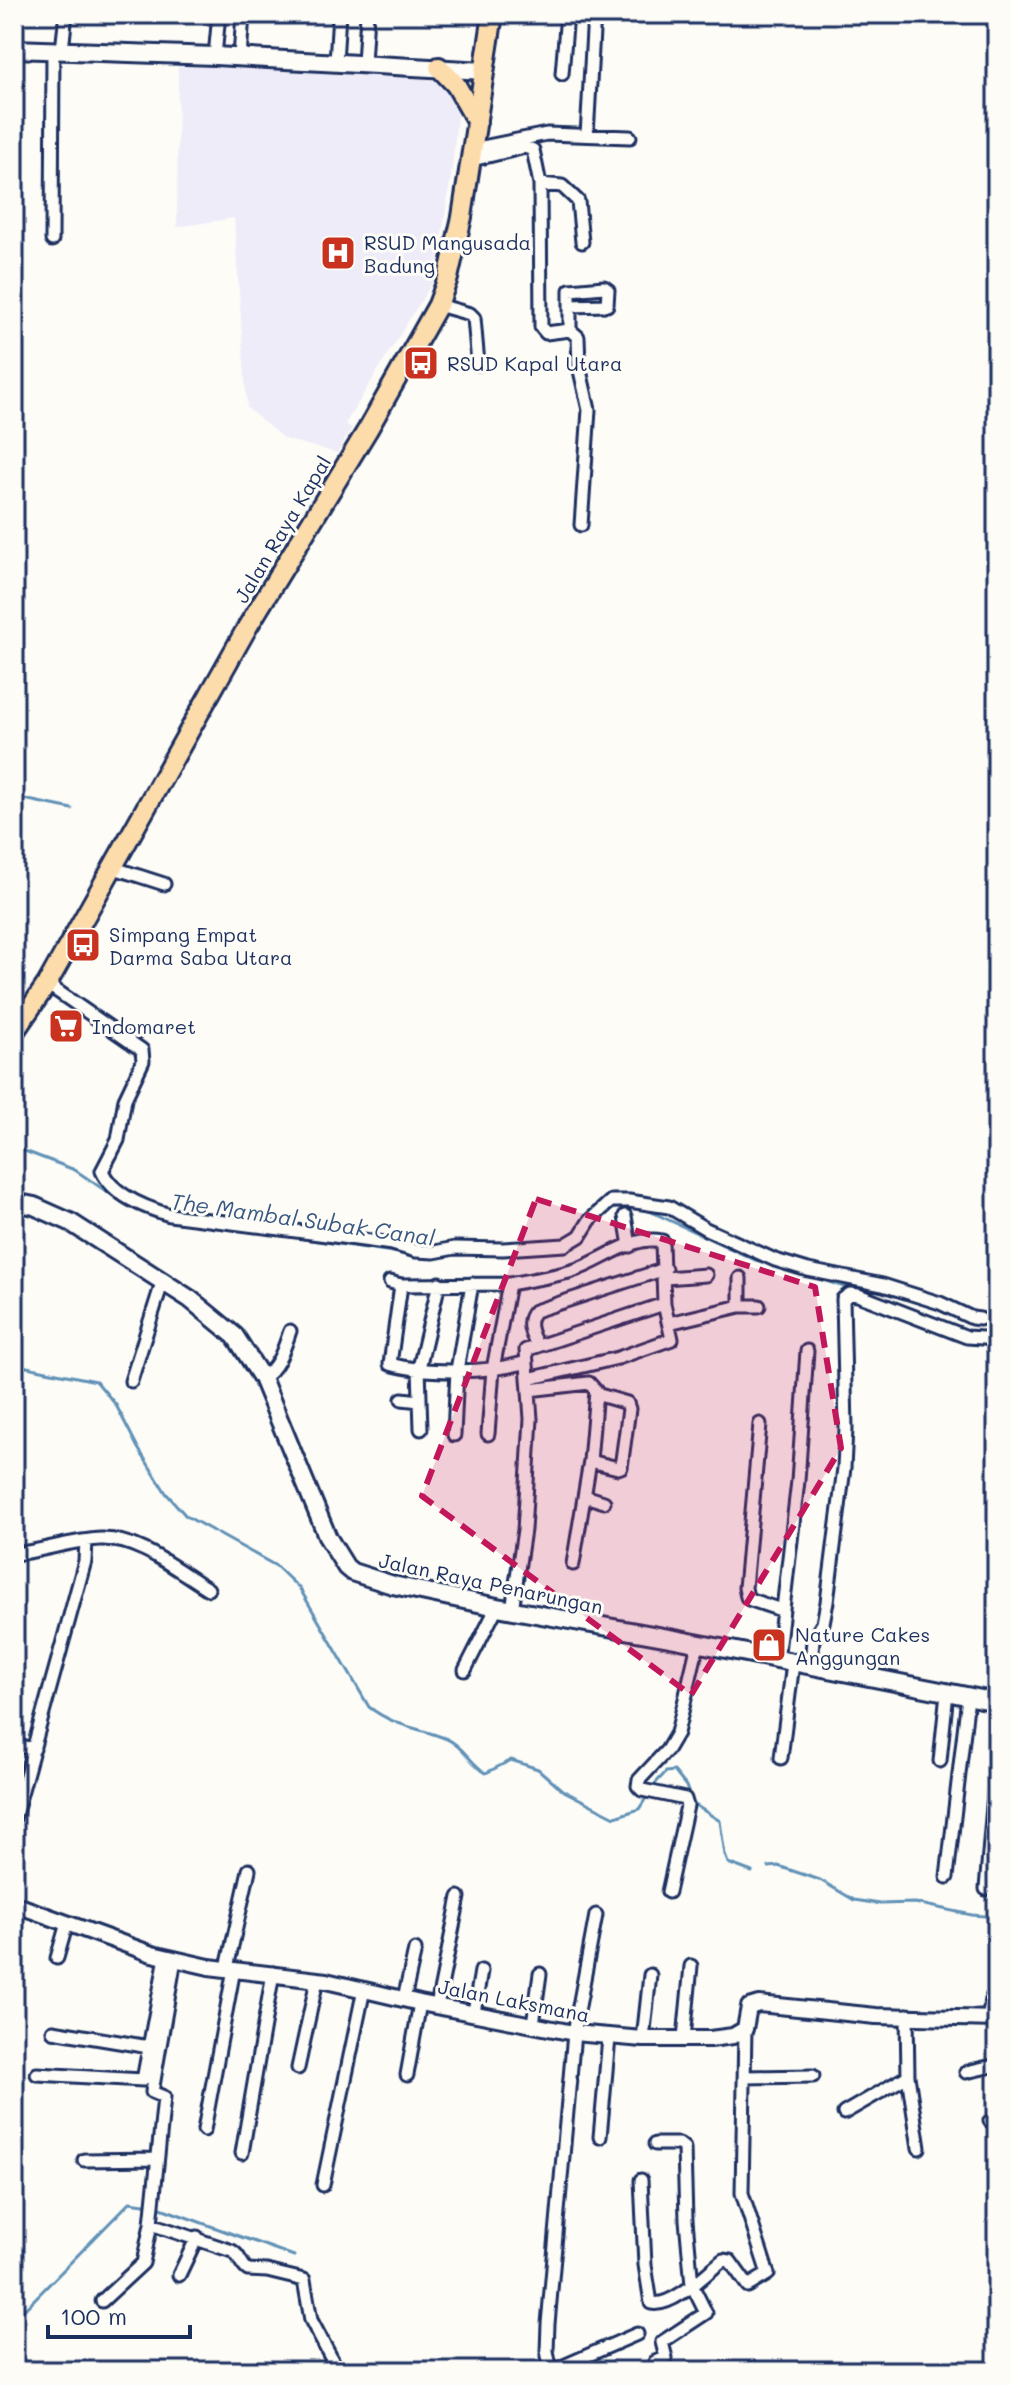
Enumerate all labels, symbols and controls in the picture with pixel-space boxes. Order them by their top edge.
place label: RSUD Mangusada Badung [364,229,531,278]
hospital icon: RSUD Mangusada Badung [319,234,357,272]
bus stop icon: RSUD Kapal Utara [402,344,440,382]
place label: RSUD Kapal Utara [447,350,622,376]
street label: Jalan Raya Kapal [228,451,336,607]
place label: Simpang Empat Darma Saba Utara [109,921,292,970]
bus stop icon: Simpang Empat Darma Saba Utara [64,926,102,964]
supermarket icon: Indomaret [47,1007,85,1045]
place label: Indomaret [92,1013,196,1039]
water label: The Mambal Subak Canal [169,1186,437,1252]
street label: Jalan Raya Penarungan [377,1547,605,1619]
place label: Nature Cakes Anggungan [795,1621,930,1670]
shop icon: Nature Cakes Anggungan [750,1626,788,1664]
street label: Jalan Laksmana [436,1973,592,2027]
scale bar [48,2289,190,2339]
text: 100 m [60,2300,127,2331]

